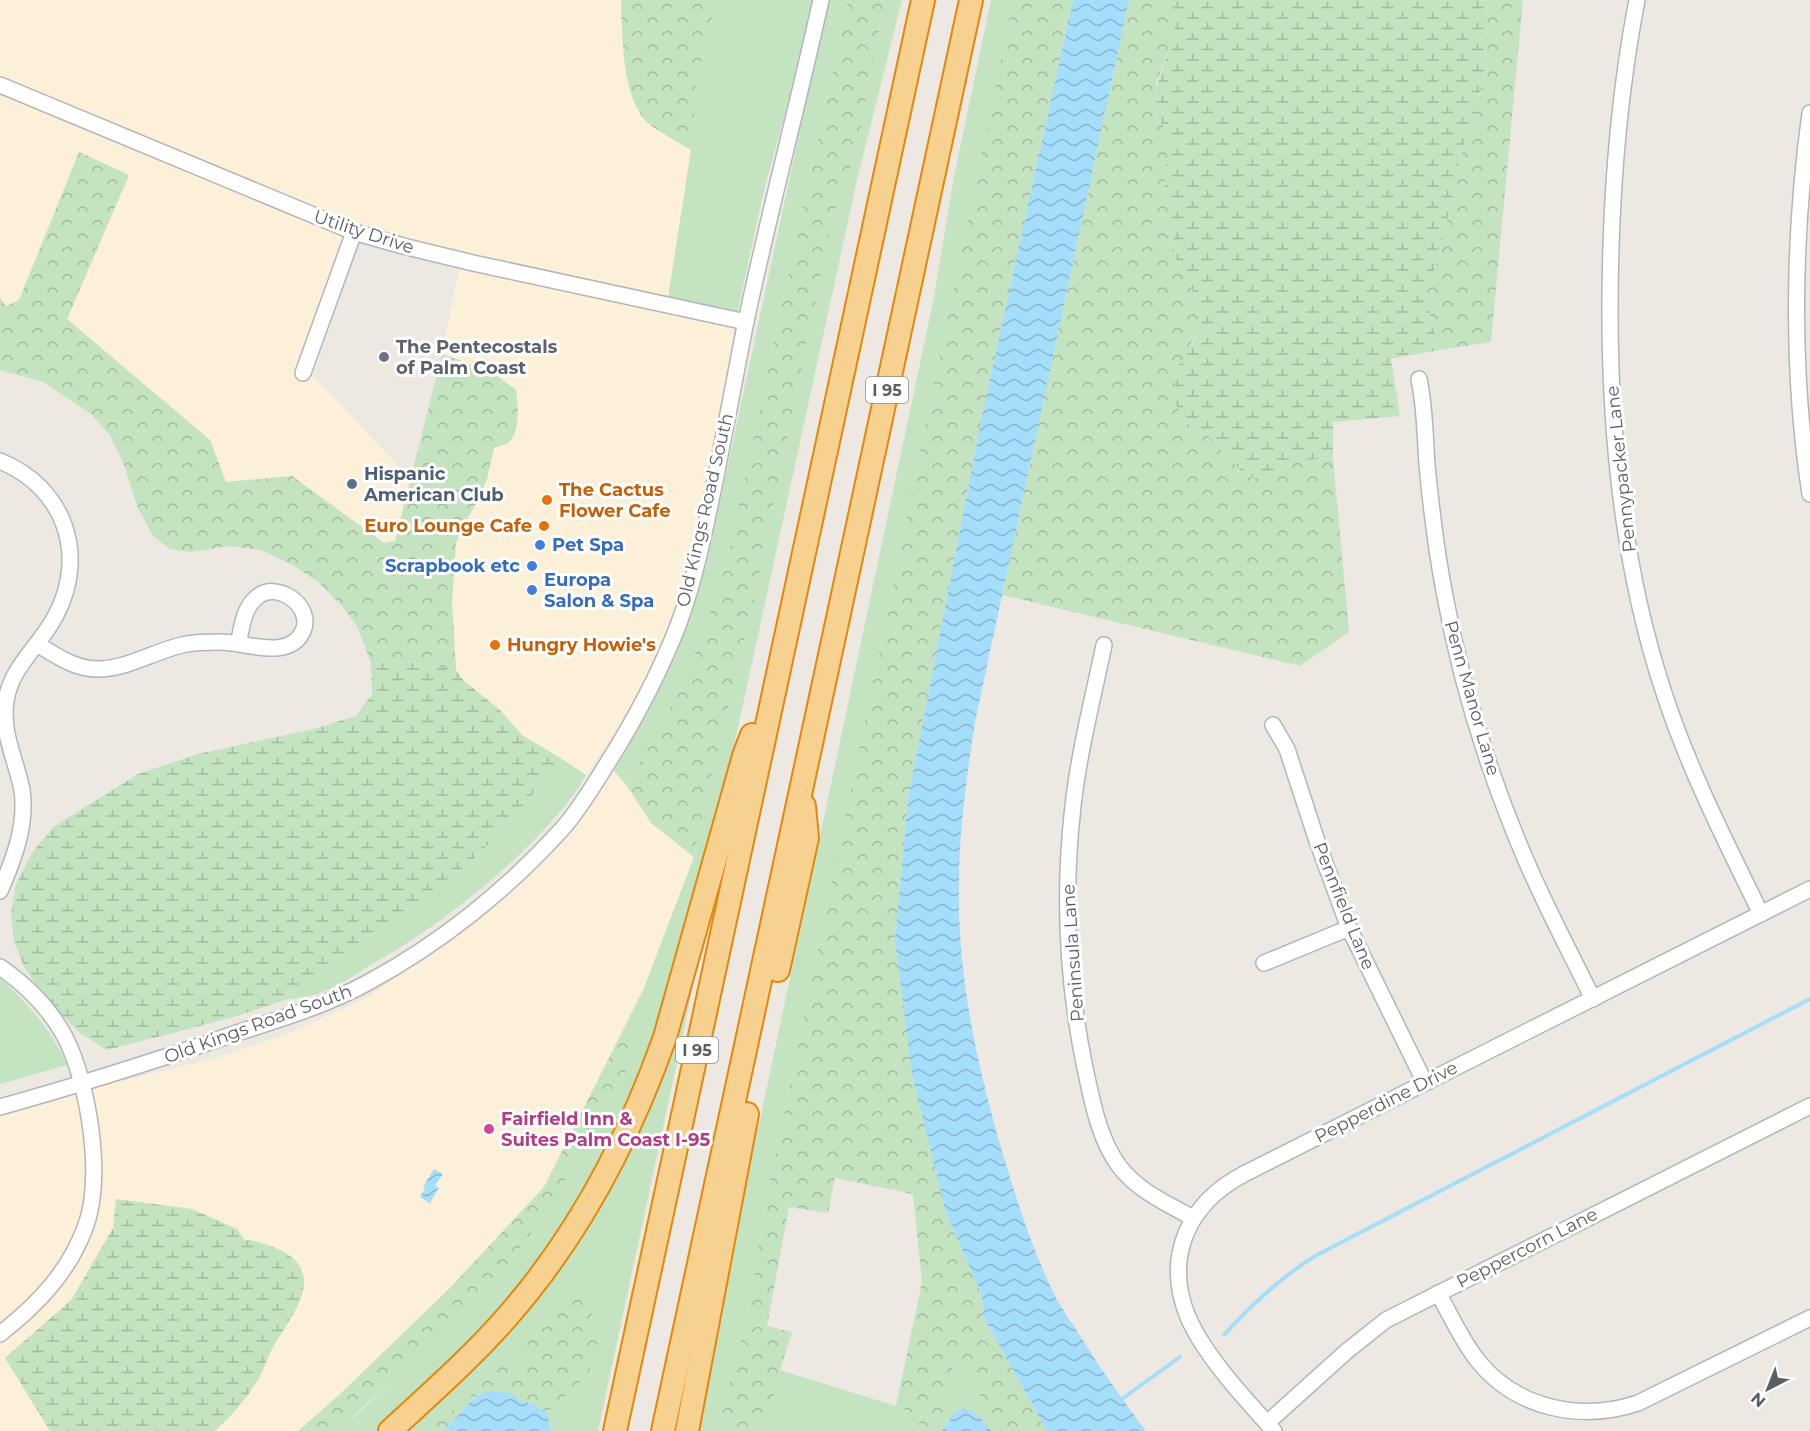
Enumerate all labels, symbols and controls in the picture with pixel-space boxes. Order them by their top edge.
street label: Utility Drive [311,205,417,259]
place label: The Pentecostals of Palm Coast [396,336,558,379]
marker: The Pentecostals of Palm Coast [377,350,391,364]
road number: I 95 [866,377,908,403]
street label: Pennypacker Lane [1601,384,1641,553]
street label: Old Kings Road South [672,411,738,609]
place label: Hispanic American Club [363,463,504,506]
marker: Hispanic American Club [345,477,359,491]
place label: The Cactus Flower Cafe [559,479,671,522]
marker: The Cactus Flower Cafe [540,493,554,507]
place label: Euro Lounge Cafe [364,515,532,537]
marker: Euro Lounge Cafe [537,519,551,533]
place label: Pet Spa [552,534,624,556]
marker: Pet Spa [533,538,547,552]
place label: Scrapbook etc [385,555,520,577]
marker: Scrapbook etc [525,559,539,573]
place label: Europa Salon & Spa [544,569,654,612]
marker: Europa Salon & Spa [525,583,539,597]
street label: Penn Manor Lane [1439,618,1505,778]
place label: Hungry Howie's [507,634,656,656]
marker: Hungry Howie's [488,638,502,652]
street label: Pennfield Lane [1308,839,1380,973]
street label: Peninsula Lane [1057,883,1089,1023]
street label: Old Kings Road South [161,980,355,1068]
road number: I 95 [676,1037,718,1063]
street label: Pepperdine Drive [1311,1056,1461,1148]
place label: Fairfield Inn & Suites Palm Coast I-95 [501,1108,710,1151]
marker: Fairfield Inn & Suites Palm Coast I-95 [482,1122,496,1136]
street label: Peppercorn Lane [1453,1203,1601,1293]
north arrow [1738,1359,1798,1419]
text: N [1747,1388,1769,1411]

